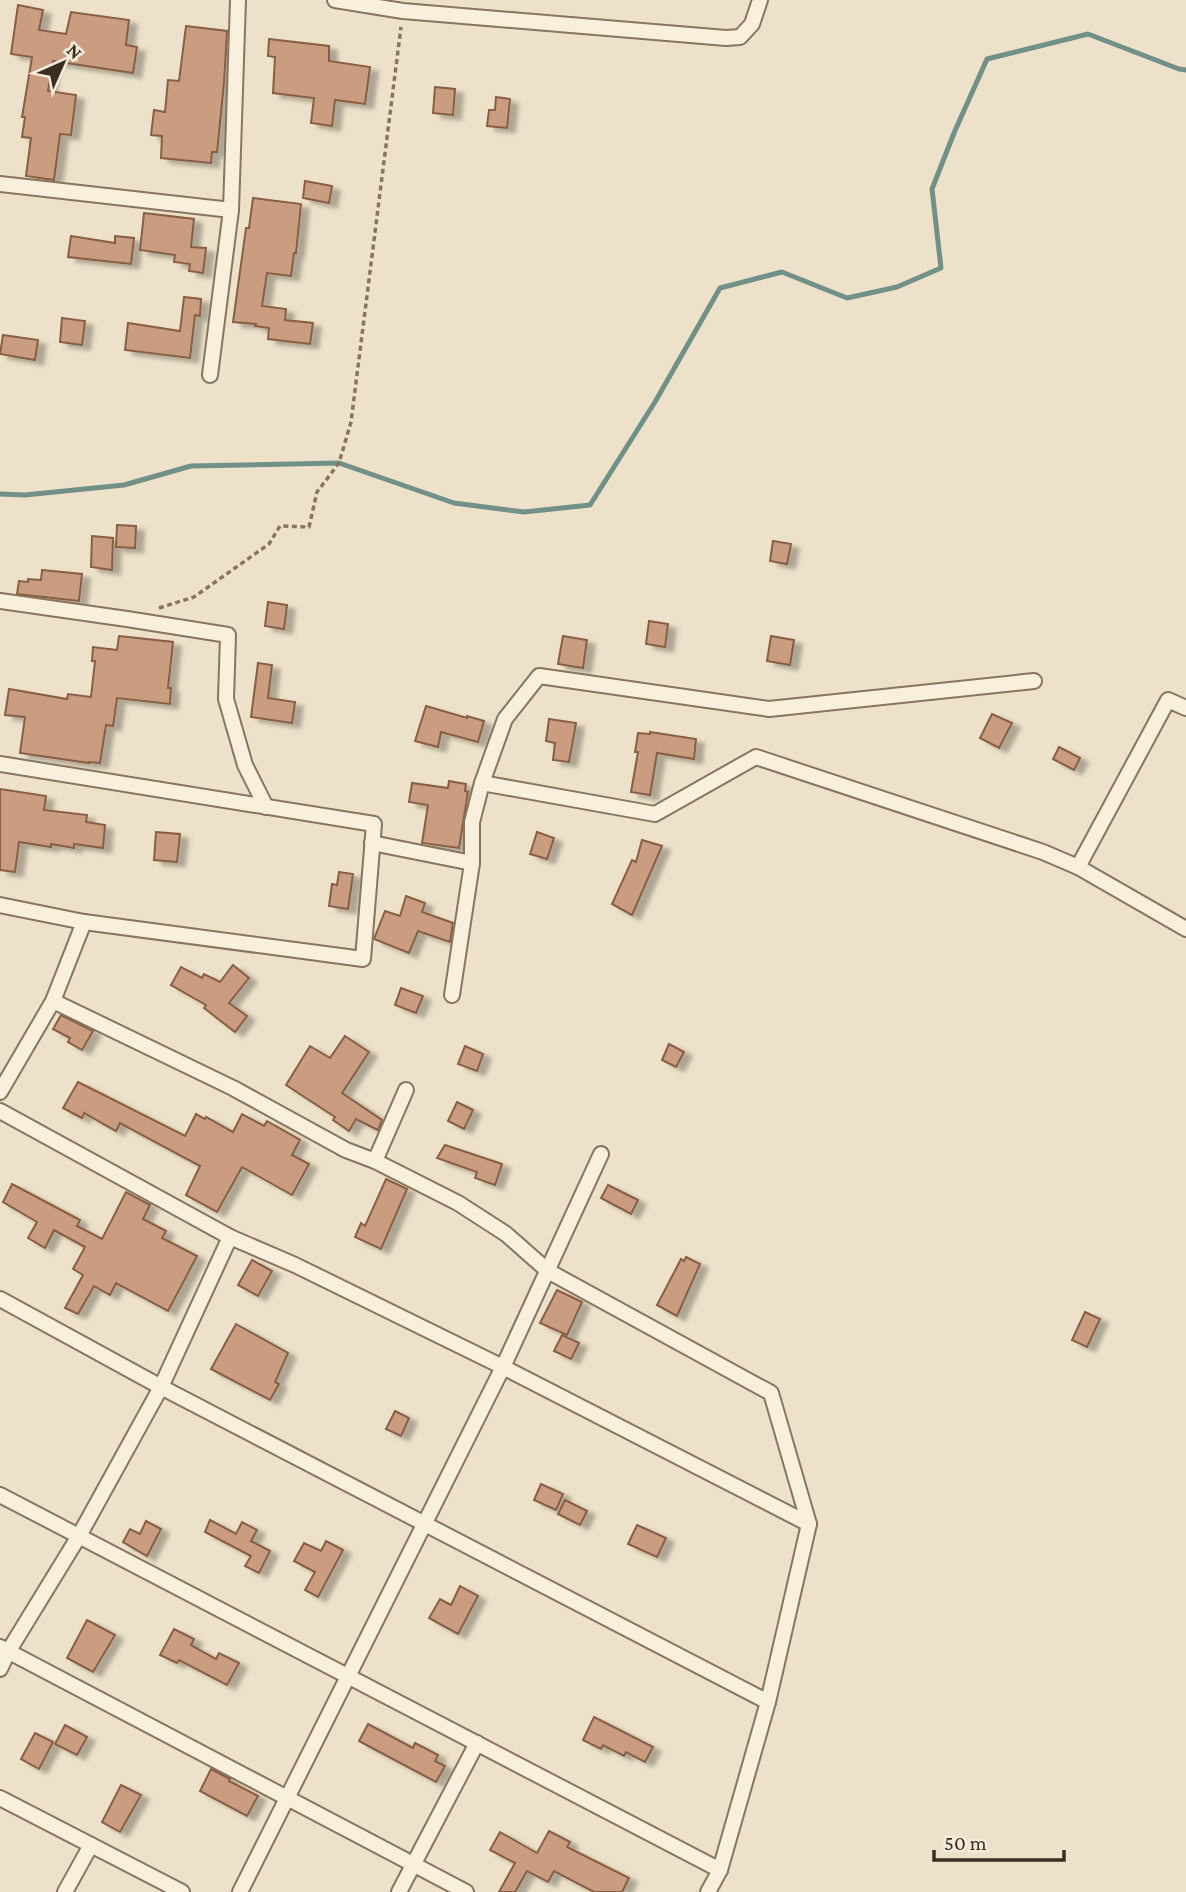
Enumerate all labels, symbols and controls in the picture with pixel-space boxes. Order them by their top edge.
north arrow [28,28,98,98]
text: N [63,39,87,63]
scale bar [934,1818,1064,1862]
text: 50 m [944,1831,987,1855]

